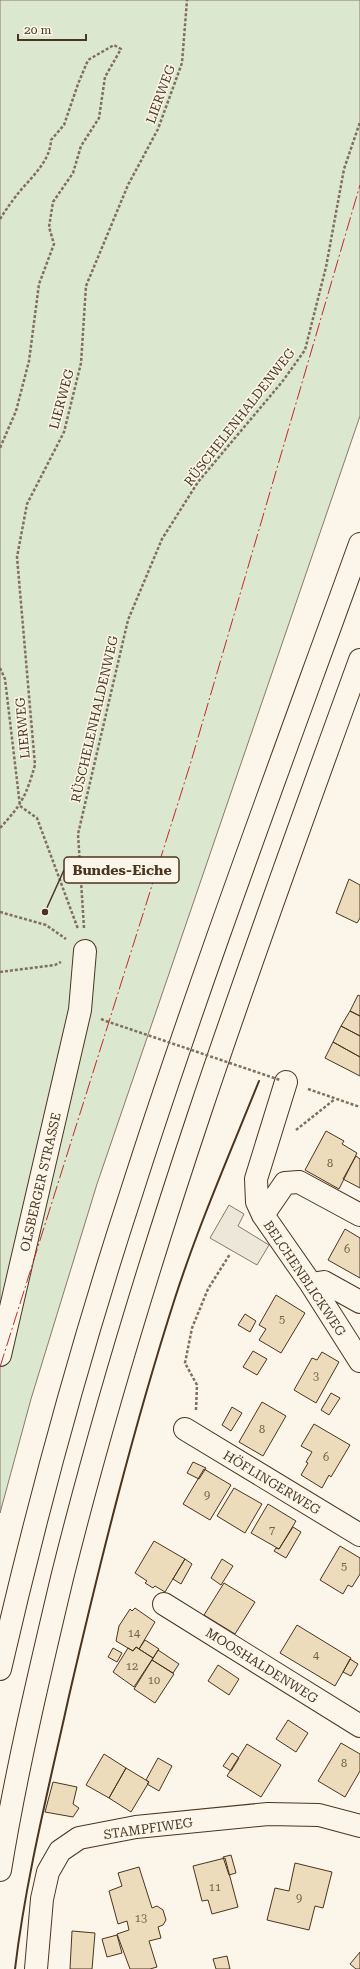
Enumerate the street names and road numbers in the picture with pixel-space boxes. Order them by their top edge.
street label: LIERWEG [143,63,178,126]
street label: RÜSCHELENHALDENWEG [180,345,298,489]
street label: LIERWEG [46,367,77,431]
street label: RÜSCHELENHALDENWEG [67,634,121,804]
street label: LIERWEG [12,697,33,759]
street label: OLSBERGER STRASSE [17,1111,64,1253]
street label: BELCHENBLICKWEG [260,1218,349,1339]
street label: HÖFLINGERWEG [220,1447,324,1517]
street label: MOOSHALDENWEG [203,1625,321,1706]
street label: STAMPFIWEG [102,1815,194,1842]

